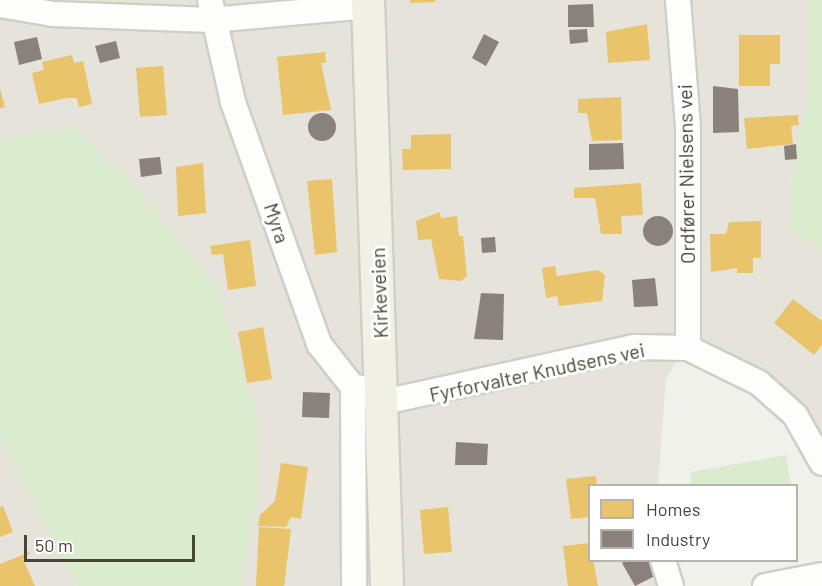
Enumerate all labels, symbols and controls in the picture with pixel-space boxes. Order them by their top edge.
street label: Ordfører Nielsens vei [672,84,700,264]
street label: Myra [259,200,295,246]
street label: Kirkeveien [365,247,393,339]
street label: Fyrforvalter Knudsens vei [427,337,647,407]
legend [588,484,798,562]
text: Homes [646,498,700,520]
scale bar [27,523,198,561]
text: Industry [646,528,710,550]
text: 50 m [35,534,73,556]

